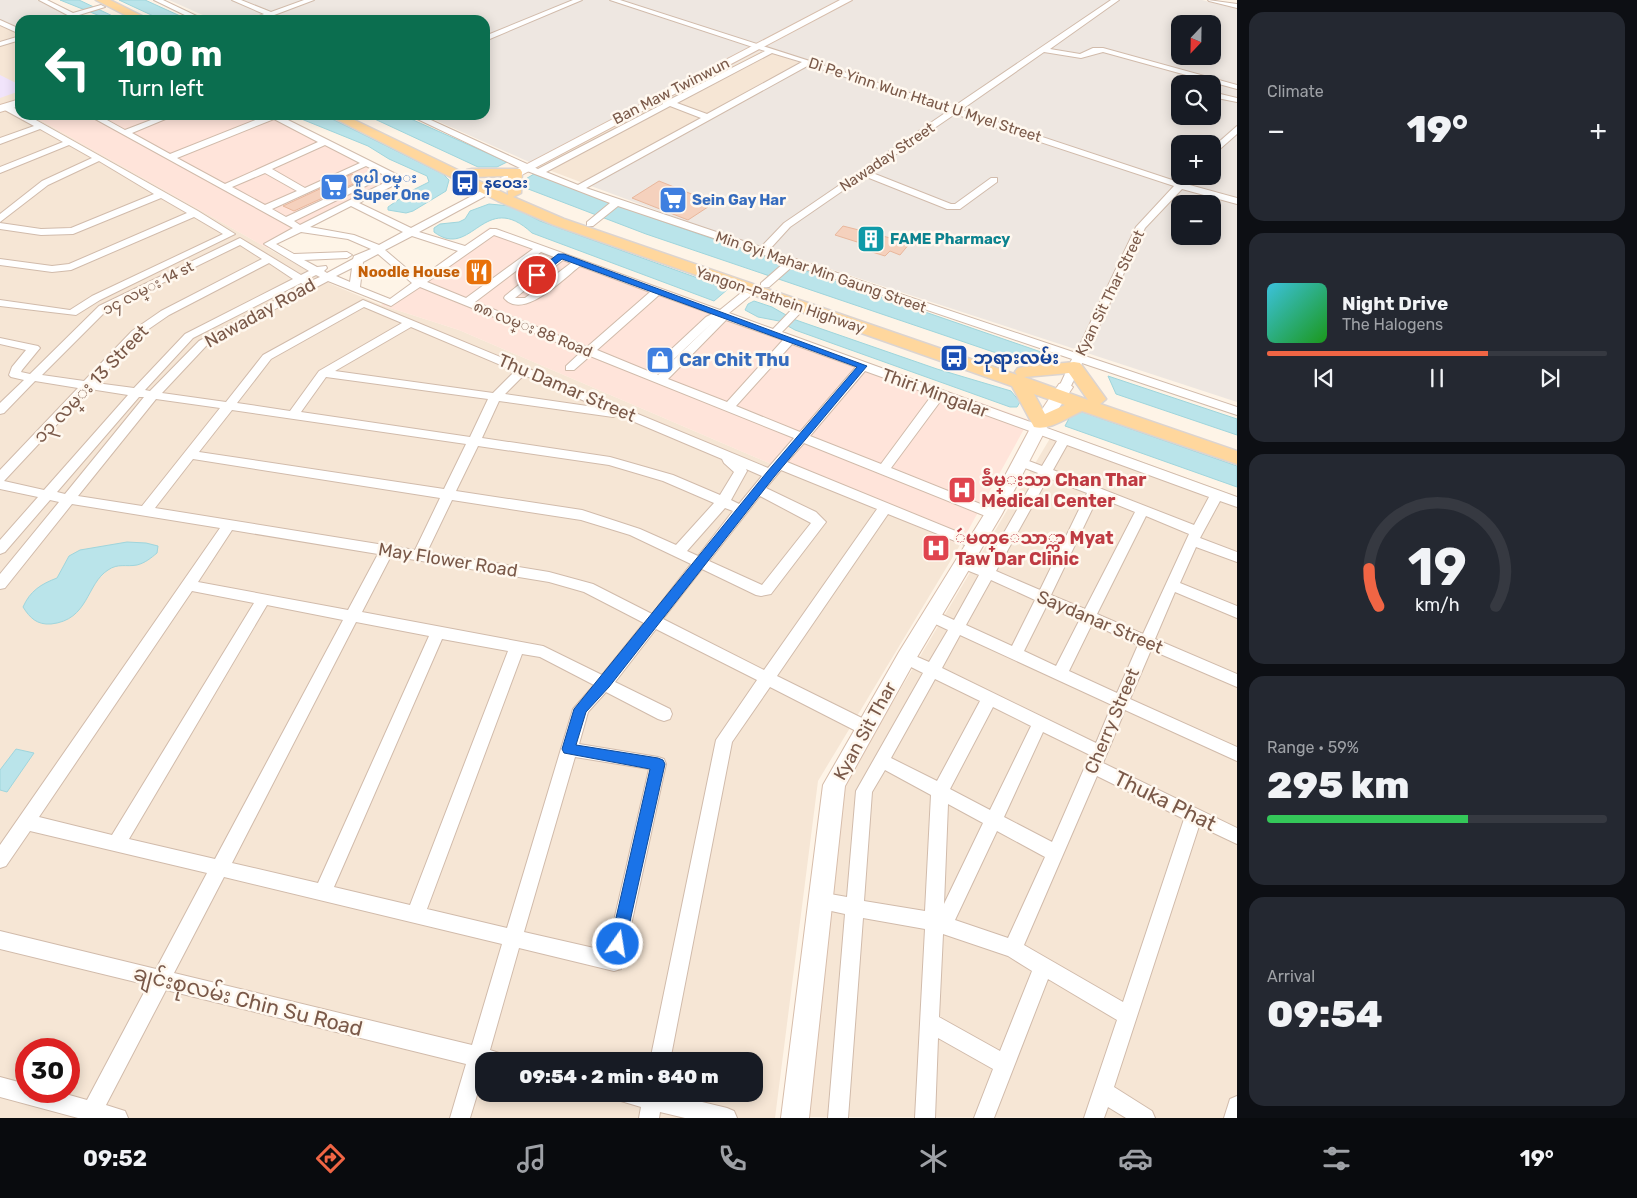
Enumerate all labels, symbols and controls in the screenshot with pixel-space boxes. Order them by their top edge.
north arrow [1171,15,1221,65]
map controls [1171,15,1221,245]
text: 100 m [118,33,223,75]
icon: left [35,35,100,100]
street label: Ban Maw Twinwun [610,54,732,128]
street label: Di Pe Yinn Wun Htaut U Myel Street [806,54,1044,146]
text: Turn left [118,75,204,102]
button: search [1171,75,1221,125]
text: Climate [1267,82,1324,101]
text: 19° [1407,106,1468,152]
text: − [1267,114,1285,147]
text: + [1590,114,1607,147]
street label: Nawaday Street [836,119,938,195]
button: + [1171,135,1221,185]
bus stop icon: နဝေဒး [450,168,480,198]
place label: စူပါ ၀မ္း Super One [353,169,430,204]
supermarket icon: စူပါ ၀မ္း Super One [319,172,349,202]
place label: နဝေဒး [484,174,528,195]
supermarket icon: Sein Gay Har [658,185,688,215]
place label: Sein Gay Har [692,191,786,209]
button: − [1171,195,1221,245]
building icon: FAME Pharmacy [856,224,886,254]
street label: Min Gyi Mahar Min Gaung Street [713,227,929,317]
street label: Kyan Sit Thar Street [1072,227,1148,359]
place label: FAME Pharmacy [890,230,1010,248]
pin [516,254,558,296]
street label: ၁၄ လမ္း 14 st [99,257,198,321]
restaurant icon: Noodle House [464,257,494,287]
icon: arrive [523,261,551,289]
place label: Noodle House [358,263,460,281]
street label: Yangon-Pathein Highway [693,263,867,337]
street label: Nawaday Road [201,273,319,353]
text: Night Drive [1342,292,1448,315]
street label: ၈၈ လမ္း 88 Road [470,297,595,363]
text: The Halogens [1342,315,1443,334]
street label: ၁၃ လမ္း 13 Street [29,320,156,450]
bus stop icon: ဘုရားလမ်း [939,343,969,373]
shop icon: Car Chit Thu [645,345,675,375]
place label: ဘုရားလမ်း [973,346,1059,372]
street label: Thu Damar Street [495,349,639,427]
place label: Car Chit Thu [679,349,790,371]
street label: Thiri Mingalar [878,363,992,423]
icon: previous [1310,364,1338,392]
icon: pause [1423,364,1451,392]
icon: next [1536,364,1564,392]
place label: ခဵမ္းသာ Chan Thar Medical Center [981,468,1146,512]
hospital icon: ခဵမ္းသာ Chan Thar Medical Center [947,475,977,505]
place label: ဴမတ္ေသာ္တာ Myat Taw Dar Clinic [955,527,1114,570]
hospital icon: ဴမတ္ေသာ္တာ Myat Taw Dar Clinic [921,533,951,563]
text: 19 [1407,536,1467,598]
street label: May Flower Road [377,538,519,582]
street label: Saydanar Street [1034,586,1166,658]
text: km/h [1415,594,1459,615]
street label: Cherry Street [1080,665,1144,777]
street label: Kyan Sit Thar [829,678,901,784]
text: Range · 59% [1267,738,1359,757]
text: 295 km [1267,762,1409,808]
street label: Thuka Phat [1110,765,1220,836]
position arrow [591,917,643,969]
street label: ချင်းစုလမ်း Chin Su Road [130,957,366,1047]
text: Arrival [1267,967,1315,986]
text: 09:54 [1267,991,1383,1037]
speed limit sign: 30 [15,1038,80,1103]
text: 09:54 · 2 min · 840 m [519,1065,719,1088]
icon: directions [313,1141,348,1176]
icon: music [514,1141,549,1176]
icon: phone [715,1141,750,1176]
icon: climate [916,1141,951,1176]
icon: car [1118,1141,1153,1176]
icon: filters [1319,1141,1354,1176]
text: 09:52 [83,1145,147,1172]
text: 19° [1520,1145,1554,1172]

